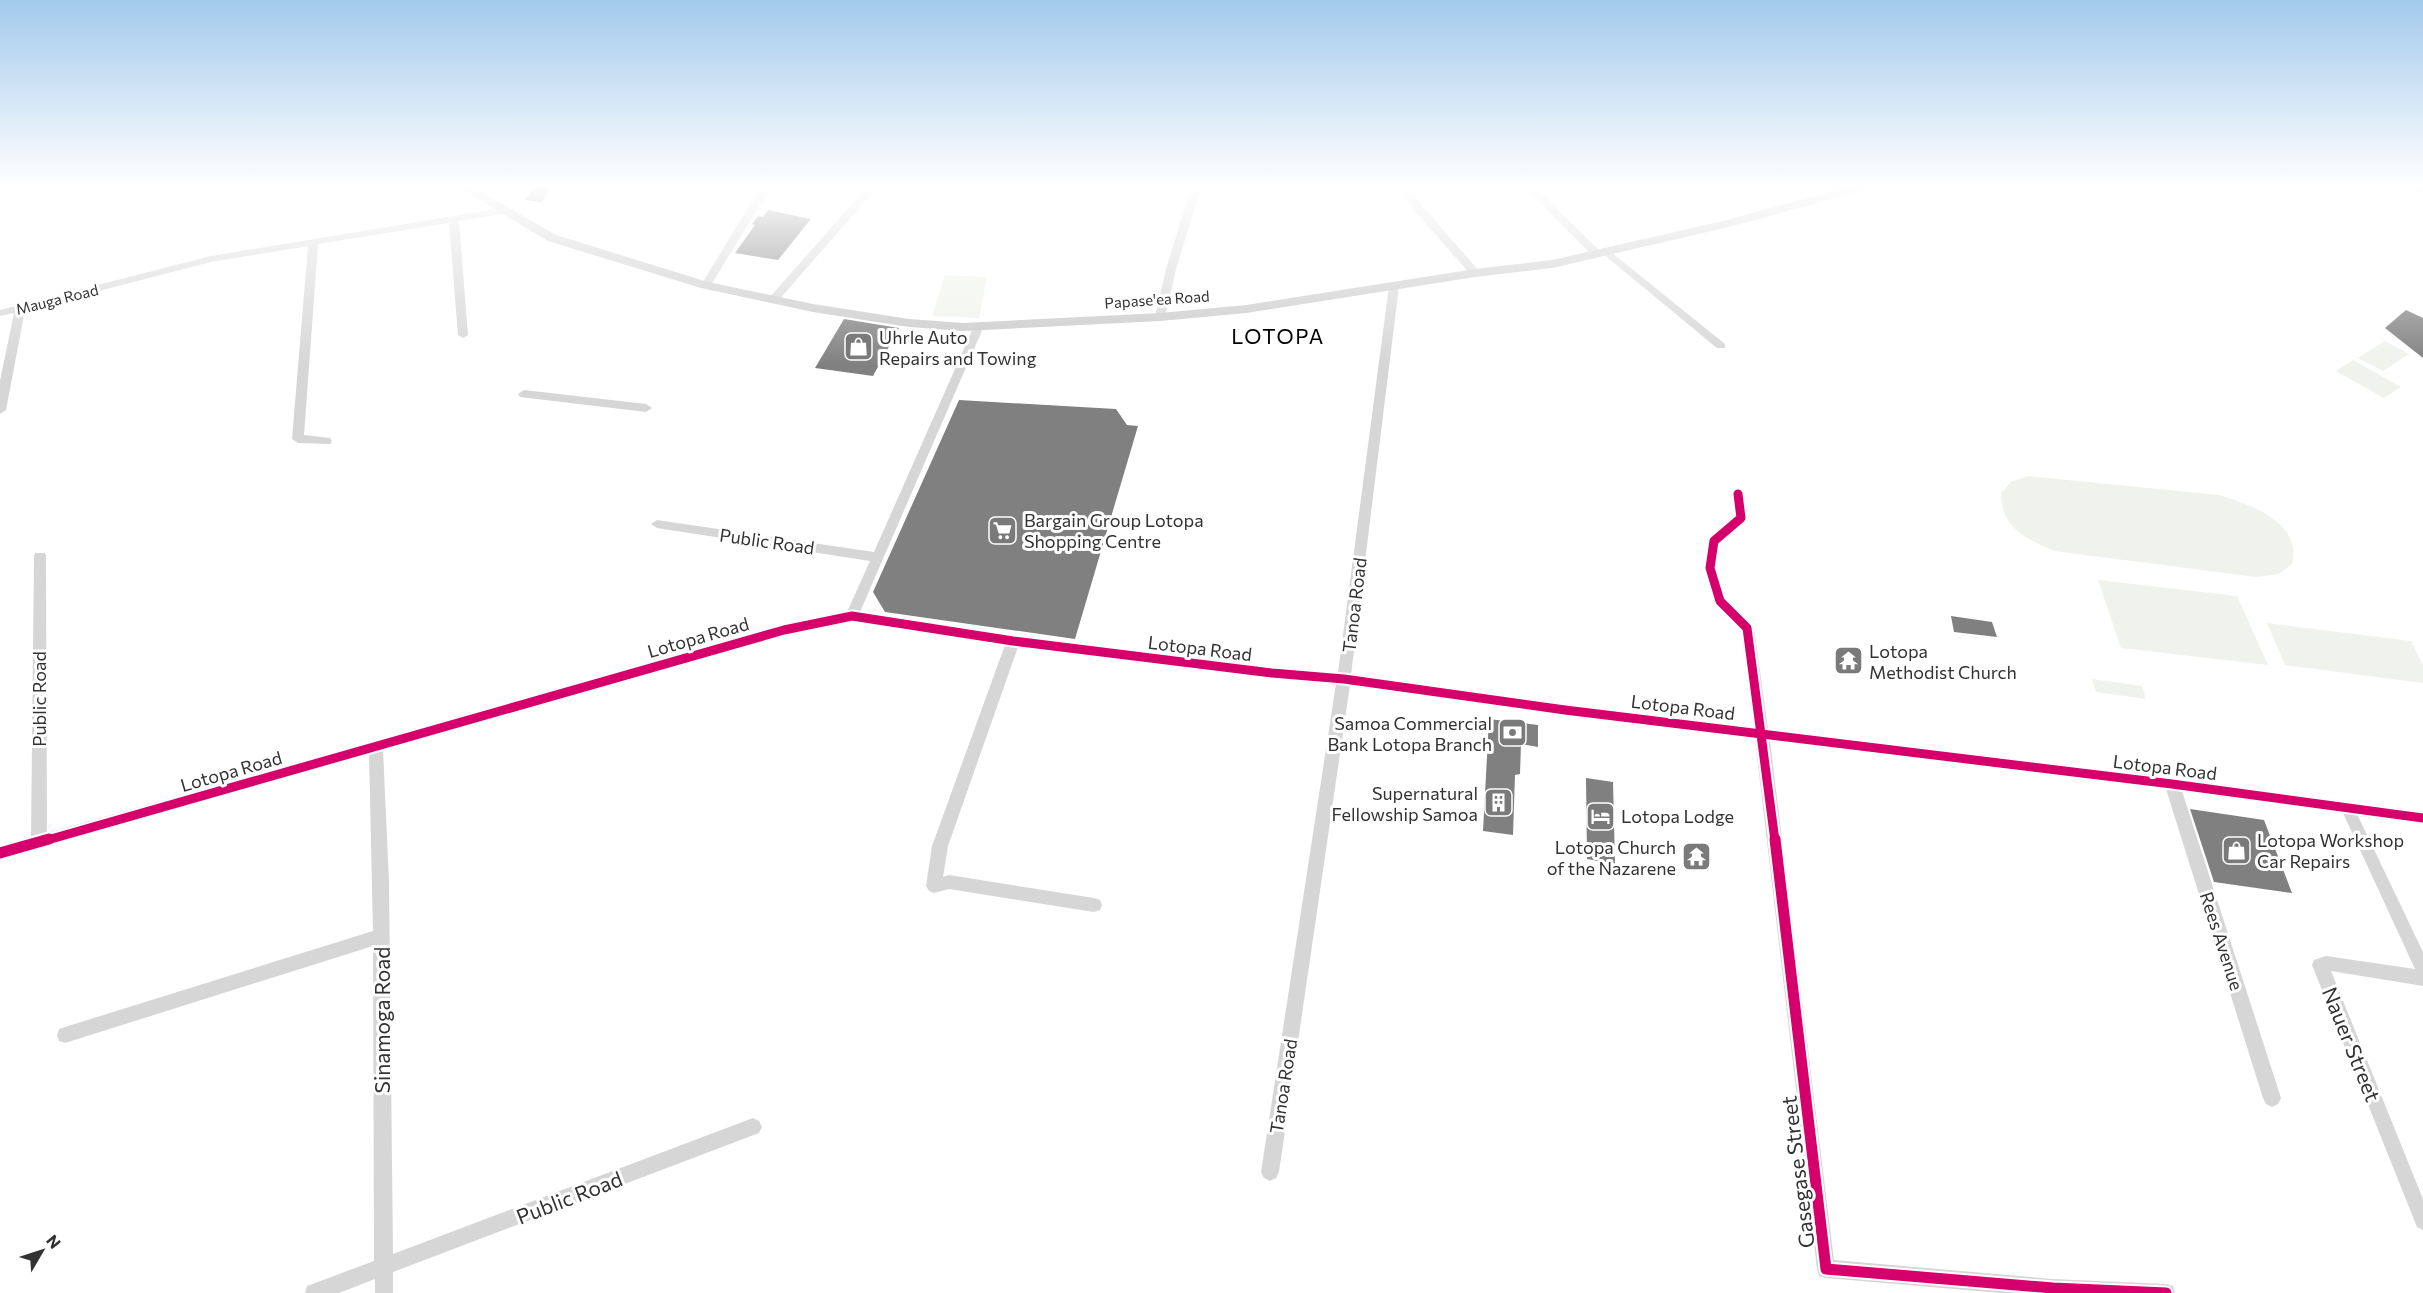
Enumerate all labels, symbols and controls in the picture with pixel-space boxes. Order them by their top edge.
street label: Mauga Road [14,280,100,318]
street label: Papase'ea Road [1104,286,1210,312]
district label: LOTOPA [1231,323,1325,348]
place label: Uhrle Auto Repairs and Towing [879,326,1037,369]
shop icon: Uhrle Auto Repairs and Towing [842,331,874,363]
place label: Bargain Group Lotopa Shopping Centre [1024,509,1204,552]
supermarket icon: Bargain Group Lotopa Shopping Centre [987,514,1019,546]
street label: Public Road [718,523,816,559]
street label: Tanoa Road [1337,556,1371,654]
street label: Lotopa Road [645,612,751,662]
street label: Lotopa Road [1147,631,1253,665]
place label: Lotopa Methodist Church [1869,640,2017,683]
temple icon: Lotopa Methodist Church [1832,645,1864,677]
street label: Public Road [28,651,50,747]
street label: Lotopa Road [1630,690,1736,724]
place label: Samoa Commercial Bank Lotopa Branch [1327,712,1492,755]
bank icon: Samoa Commercial Bank Lotopa Branch [1497,717,1529,749]
street label: Lotopa Road [178,746,284,796]
street label: Lotopa Road [2112,750,2218,784]
place label: Supernatural Fellowship Samoa [1332,782,1478,825]
building icon: Supernatural Fellowship Samoa [1483,787,1515,819]
hotel icon: Lotopa Lodge [1584,800,1616,832]
place label: Lotopa Lodge [1621,805,1734,827]
place label: Lotopa Workshop Car Repairs [2257,829,2404,872]
shop icon: Lotopa Workshop Car Repairs [2220,834,2252,866]
place label: Lotopa Church of the Nazarene [1547,836,1676,879]
temple icon: Lotopa Church of the Nazarene [1681,841,1713,873]
street label: Rees Avenue [2196,889,2248,993]
street label: Sinamoga Road [369,947,394,1093]
street label: Nauer Street [2318,983,2386,1105]
street label: Tanoa Road [1265,1037,1301,1135]
street label: Gasegase Street [1775,1094,1819,1250]
street label: Public Road [512,1165,626,1229]
north arrow [12,1221,72,1281]
text: N [43,1231,65,1252]

